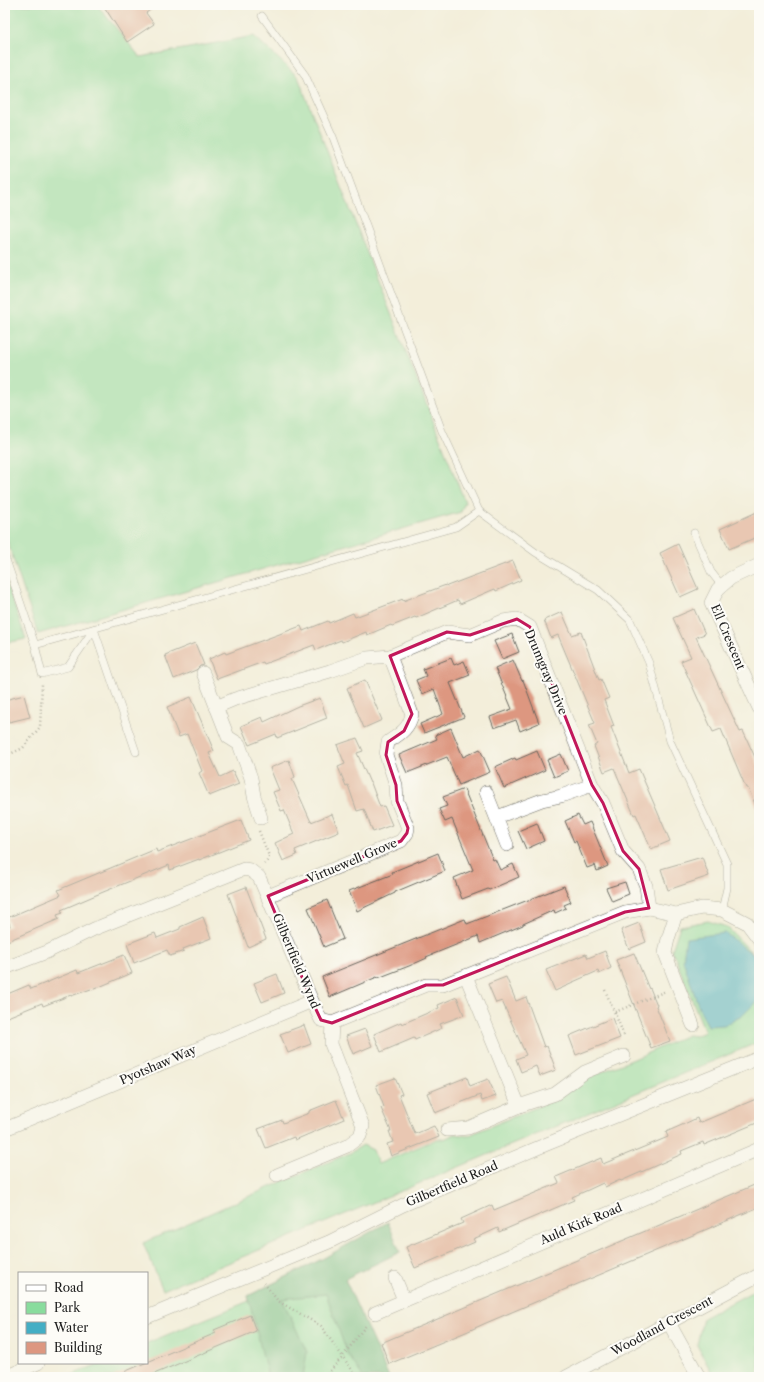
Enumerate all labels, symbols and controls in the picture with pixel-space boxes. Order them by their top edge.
street label: Ell Crescent [708,602,749,672]
street label: Drumgray Drive [522,627,571,717]
street label: Virtuewell Grove [303,835,399,887]
street label: Gilbertfield Wynd [270,911,324,1011]
street label: Pyotshaw Way [117,1042,199,1087]
street label: Gilbertfield Road [404,1157,501,1210]
street label: Auld Kirk Road [537,1199,625,1248]
legend [18,1272,148,1364]
text: Road [54,1280,84,1295]
street label: Woodland Crescent [608,1292,716,1359]
text: Park [54,1300,81,1315]
text: Water [53,1320,88,1335]
text: Building [54,1340,102,1355]

